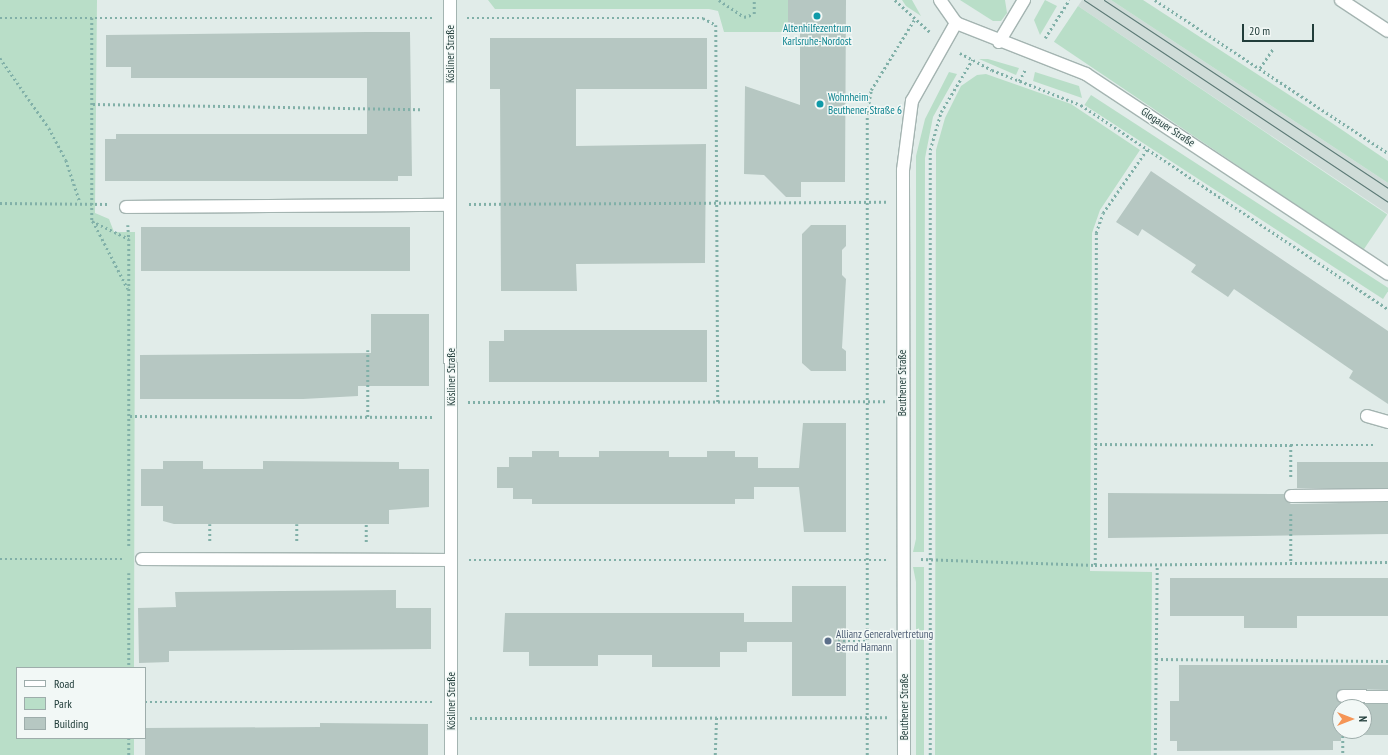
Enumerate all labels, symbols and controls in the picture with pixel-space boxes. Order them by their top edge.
marker: Altenhilfezentrum Karlsruhe-Nordost [812,11,822,21]
scale bar [1244,16,1316,42]
place label: Altenhilfezentrum Karlsruhe-Nordost [782,22,852,48]
text: 20 m [1249,23,1270,38]
street label: Kösliner Straße [443,25,457,83]
place label: Wohnheim Beuthener Straße 6 [828,91,902,117]
marker: Wohnheim Beuthener Straße 6 [815,99,825,109]
street label: Glogauer Straße [1139,105,1197,149]
street label: Kösliner Straße [444,348,458,406]
street label: Beuthener Straße [895,350,909,416]
place label: Allianz Generalvertretung Bernd Hamann [836,628,934,654]
marker: Allianz Generalvertretung Bernd Hamann [823,636,833,646]
legend [16,667,146,739]
street label: Kösliner Straße [444,672,458,730]
street label: Beuthener Straße [897,674,911,740]
text: Road [54,676,74,691]
text: Park [54,696,72,711]
north arrow [1332,699,1372,739]
text: Building [54,716,89,731]
text: N [1356,716,1370,722]

